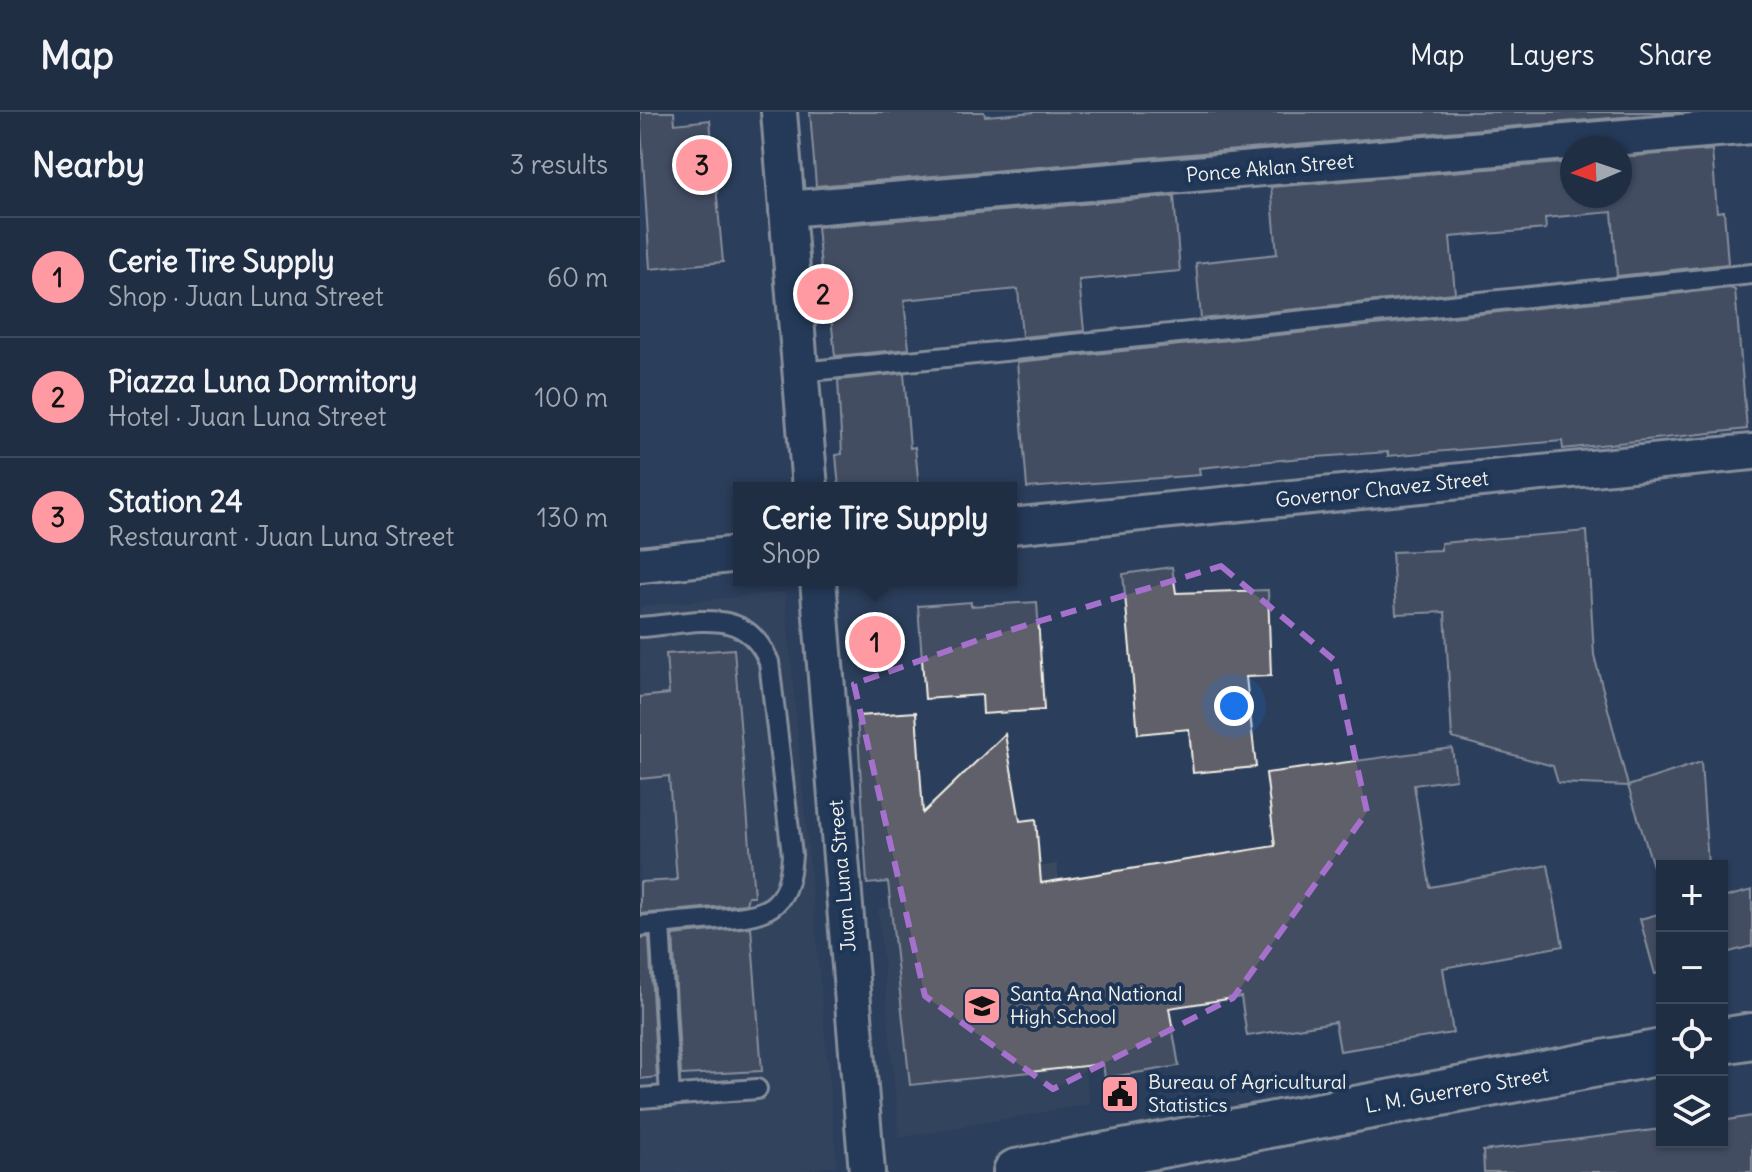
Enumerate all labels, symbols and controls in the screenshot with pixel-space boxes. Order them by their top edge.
text: Map [40,32,114,79]
text: Map [1410,37,1465,73]
text: Layers [1509,37,1595,73]
text: Share [1639,37,1712,73]
pin: 3 [676,135,728,195]
north arrow [1560,136,1632,208]
text: Nearby [32,143,145,186]
text: 3 results [510,148,608,181]
street label: Ponce Aklan Street [1185,148,1355,187]
text: Cerie Tire Supply [108,242,335,280]
text: 1 [53,261,63,294]
text: 60 m [547,261,608,294]
pin: 2 [797,264,849,324]
text: Shop · Juan Luna Street [108,280,384,313]
text: Piazza Luna Dormitory [108,362,417,400]
text: 2 [51,381,65,414]
text: 100 m [534,381,608,414]
text: Hotel · Juan Luna Street [108,400,386,433]
street label: Governor Chavez Street [1274,465,1490,512]
text: Station 24 [108,482,243,520]
popup [733,482,1017,586]
text: Cerie Tire Supply [762,499,988,537]
text: 3 [51,501,65,534]
text: 130 m [537,501,608,534]
text: Restaurant · Juan Luna Street [108,520,454,553]
text: Shop [762,537,821,570]
pin: 1 [849,612,901,672]
your location [1214,686,1254,726]
street label: Juan Luna Street [822,799,861,953]
map controls [1656,860,1728,1148]
button: + [1656,860,1728,932]
button: − [1656,932,1728,1004]
place label: Santa Ana National High School [1010,981,1182,1029]
school or university icon: Santa Ana National High School [961,985,1003,1027]
button: locate [1656,1004,1728,1076]
street label: L. M. Guerrero Street [1363,1061,1551,1118]
place label: Bureau of Agricultural Statistics [1148,1069,1347,1117]
public building icon: Bureau of Agricultural Statistics [1099,1073,1141,1115]
button: layers [1656,1076,1728,1148]

